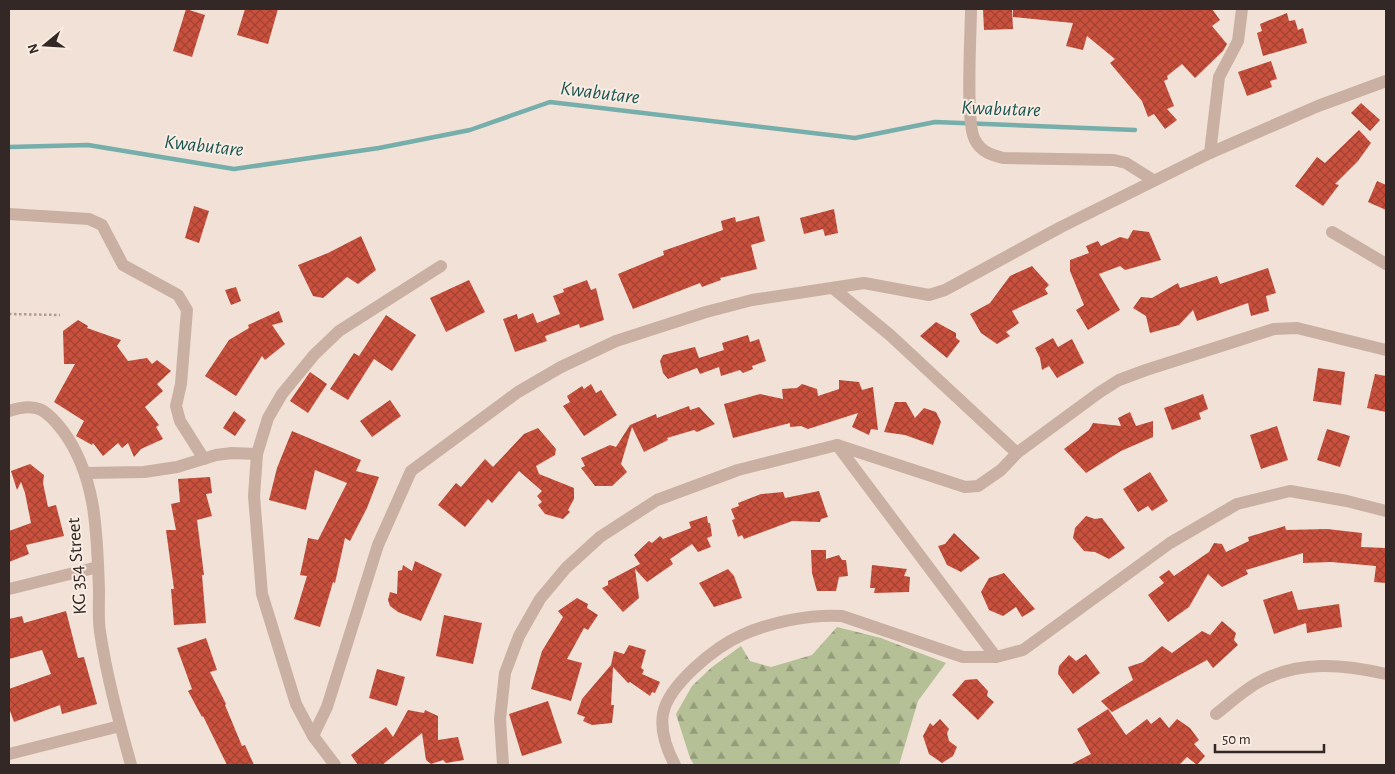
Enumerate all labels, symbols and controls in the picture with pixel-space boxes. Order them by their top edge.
north arrow [20,20,70,70]
text: N [25,42,42,56]
water label: Kwabutare [559,78,641,108]
water label: Kwabutare [961,98,1041,120]
water label: Kwabutare [163,132,245,160]
street label: KG 354 Street [64,517,90,615]
scale bar [1215,722,1324,754]
text: 50 m [1222,732,1251,747]

